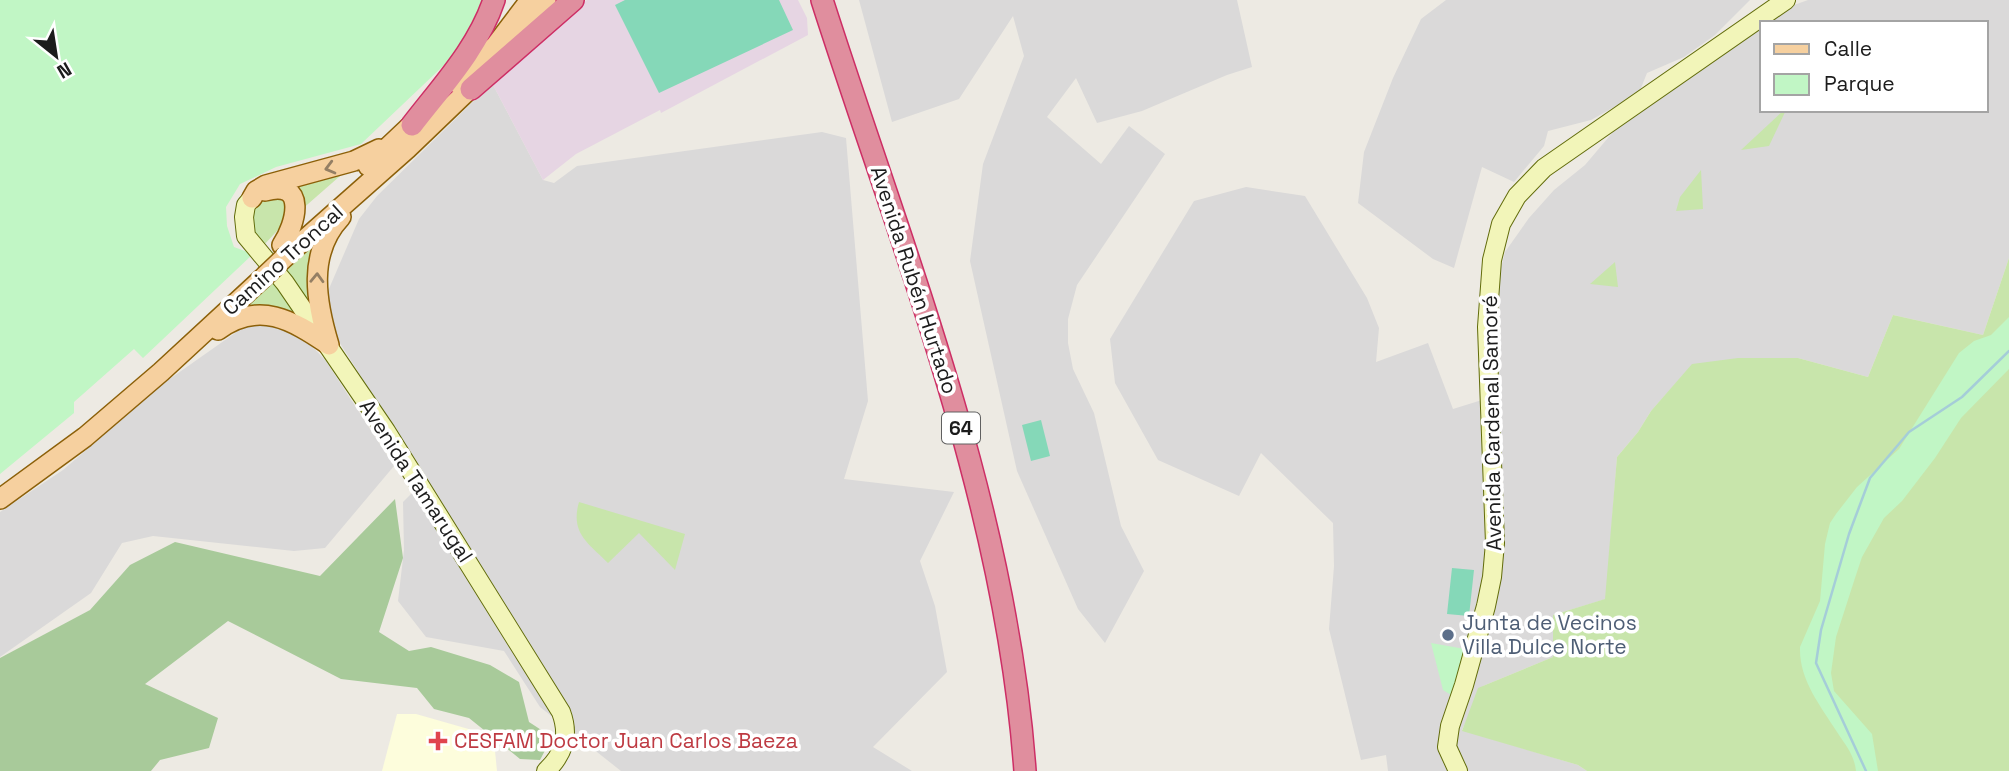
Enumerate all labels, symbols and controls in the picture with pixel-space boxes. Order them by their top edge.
north arrow [21,21,91,91]
legend [1760,21,1988,112]
text: Calle [1824,35,1872,62]
text: N [52,56,76,84]
text: Parque [1824,70,1895,97]
one-way arrow [324,159,336,174]
street label: Avenida Rubén Hurtado [865,163,964,397]
street label: Camino Troncal [217,198,349,321]
one-way arrow [310,272,325,283]
street label: Avenida Cardenal Samoré [1476,295,1507,551]
street label: Avenida Tamarugal [354,394,479,567]
road number: 64 [942,412,980,444]
place label: Junta de Vecinos Villa Dulce Norte [1462,609,1637,660]
marker: Junta de Vecinos Villa Dulce Norte [1440,627,1456,643]
place label: CESFAM Doctor Juan Carlos Baeza [454,727,798,754]
marker: CESFAM Doctor Juan Carlos Baeza [428,731,448,751]

